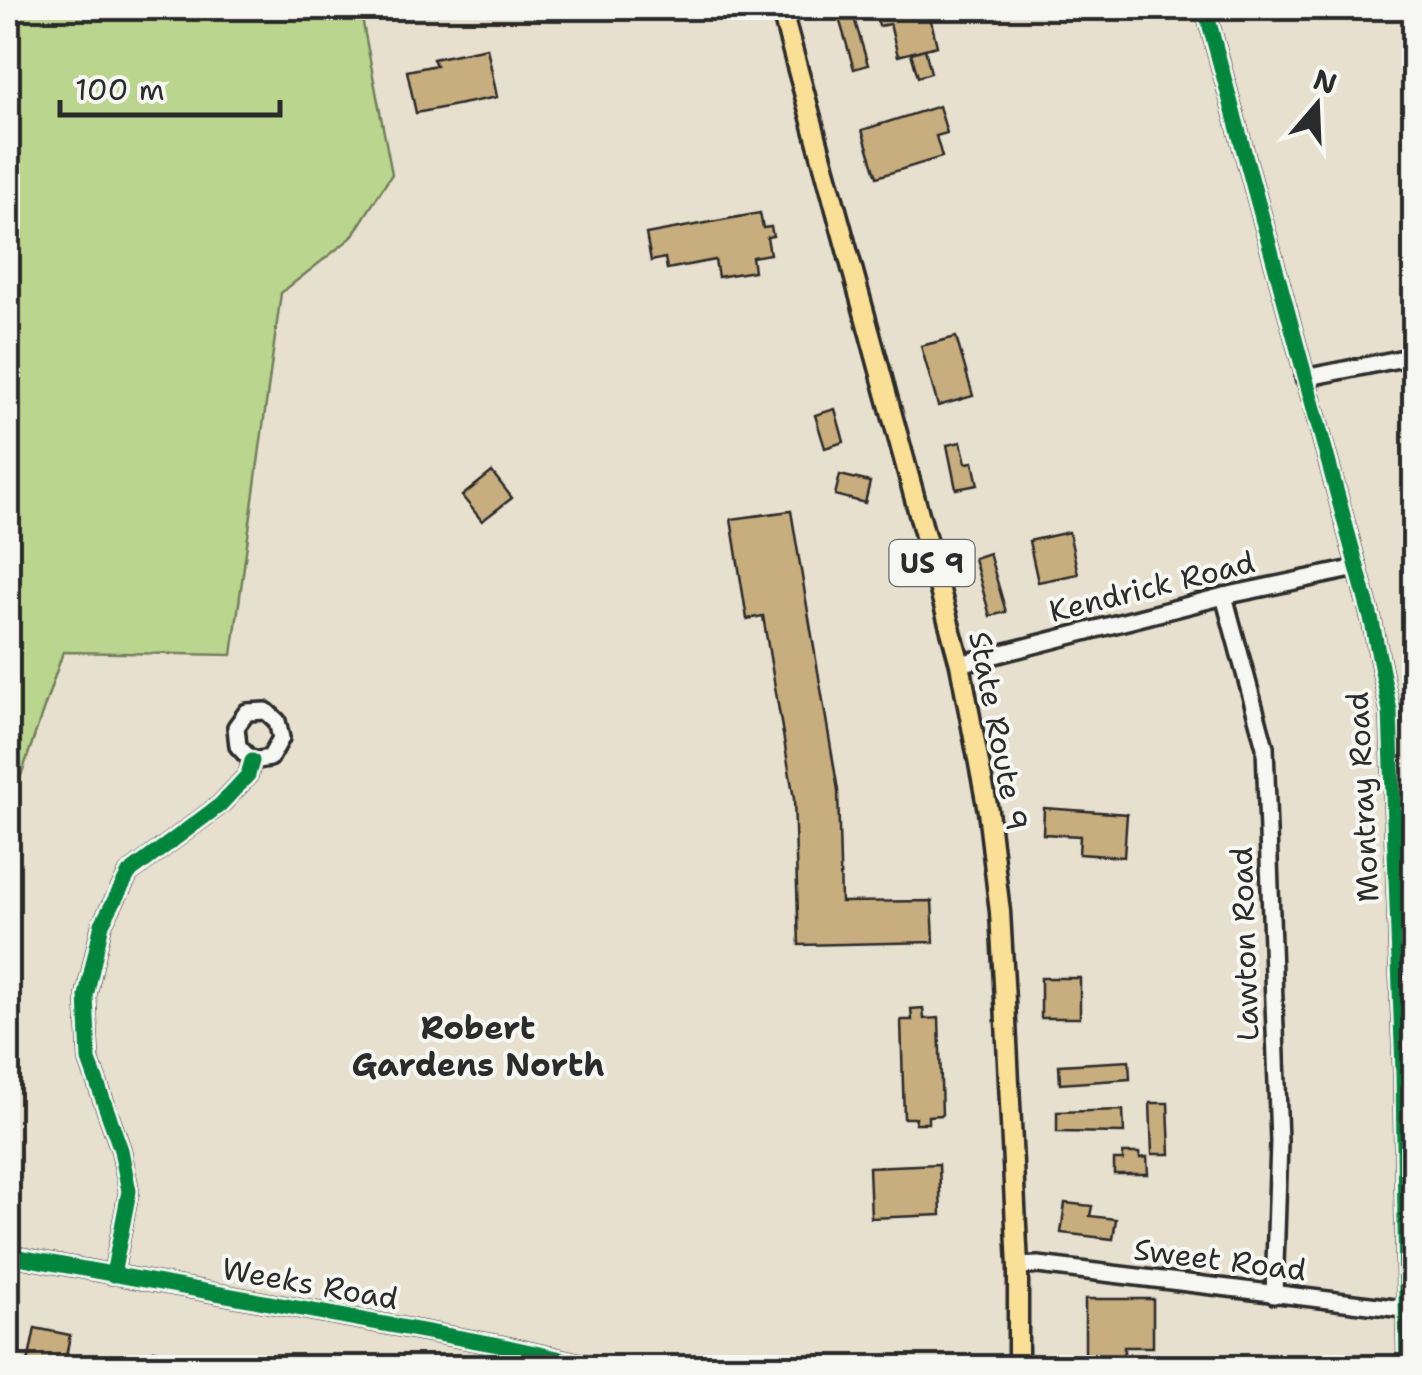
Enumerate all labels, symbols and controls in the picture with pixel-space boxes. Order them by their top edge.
scale bar [60,55,280,117]
north arrow [1267,55,1367,155]
text: N [1308,60,1342,103]
text: 100 m [75,69,165,110]
road number: US 9 [890,540,974,586]
street label: Kendrick Road [1045,541,1259,632]
street label: State Route 9 [959,628,1038,834]
street label: Montray Road [1337,691,1388,903]
street label: Lawton Road [1221,846,1268,1042]
district label: Robert Gardens North [351,1006,605,1086]
street label: Sweet Road [1132,1229,1309,1290]
street label: Weeks Road [219,1248,401,1319]

